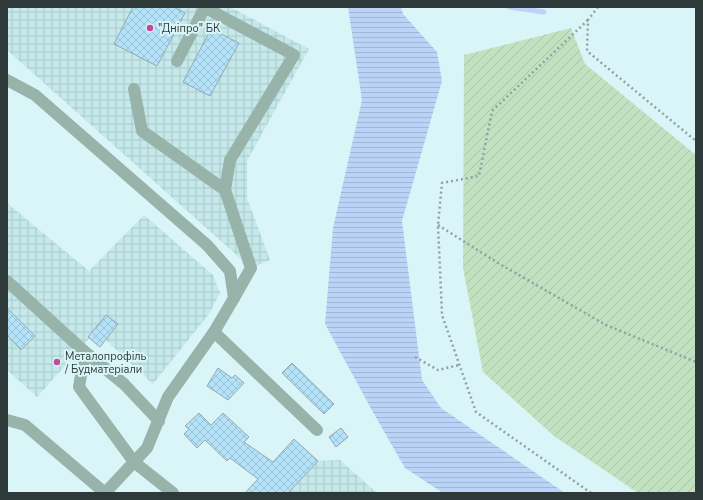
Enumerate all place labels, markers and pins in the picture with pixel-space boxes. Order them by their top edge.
place label: "Дніпро" БК [158,21,220,36]
marker: "Дніпро" БК [145,23,155,33]
place label: Металопрофіль / Будматеріали [64,349,147,377]
marker: Металопрофіль / Будматеріали [52,357,62,367]

